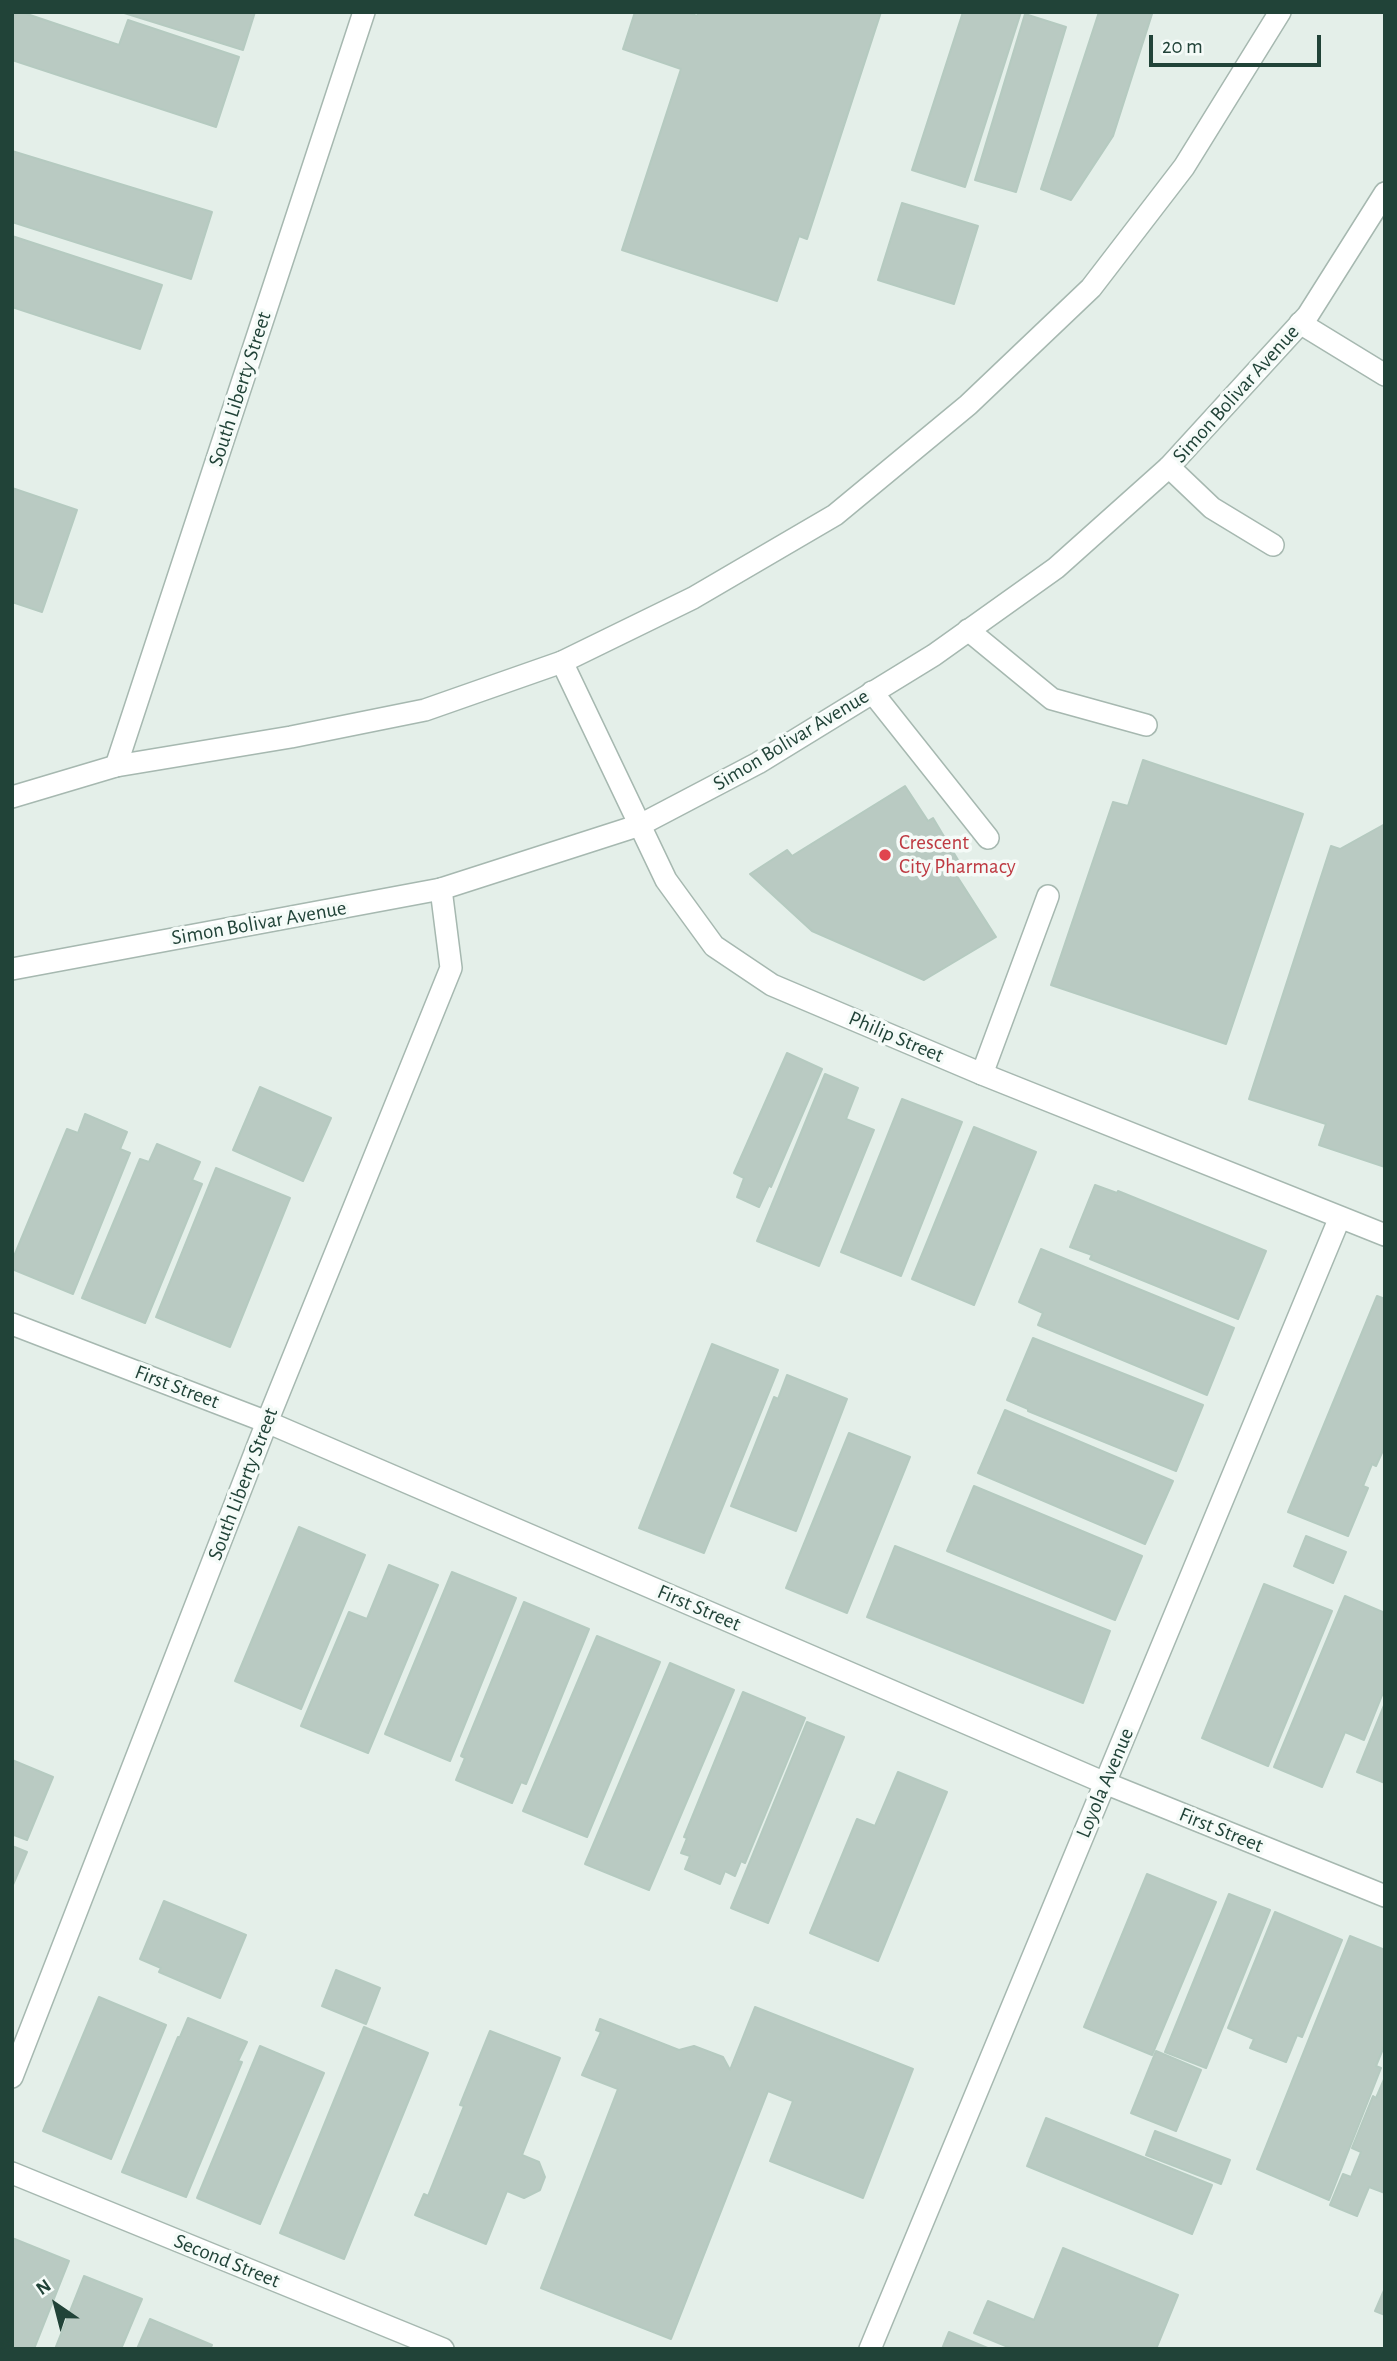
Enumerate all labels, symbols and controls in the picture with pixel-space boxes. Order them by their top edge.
scale bar [1152,21,1324,65]
text: 20 m [1162,36,1203,57]
street label: South Liberty Street [203,308,277,470]
street label: Simon Bolivar Avenue [1167,320,1305,468]
street label: Simon Bolivar Avenue [709,684,873,796]
place label: Crescent City Pharmacy [899,830,1016,880]
marker: Crescent City Pharmacy [877,847,893,863]
street label: Simon Bolivar Avenue [169,895,349,951]
street label: Philip Street [845,1006,947,1068]
street label: First Street [131,1359,223,1415]
street label: South Liberty Street [202,1404,284,1564]
street label: First Street [653,1579,745,1637]
street label: Loyola Avenue [1071,1724,1139,1842]
street label: First Street [1175,1802,1267,1858]
street label: Second Street [170,2228,284,2294]
north arrow [21,2270,91,2340]
text: N [33,2276,55,2299]

